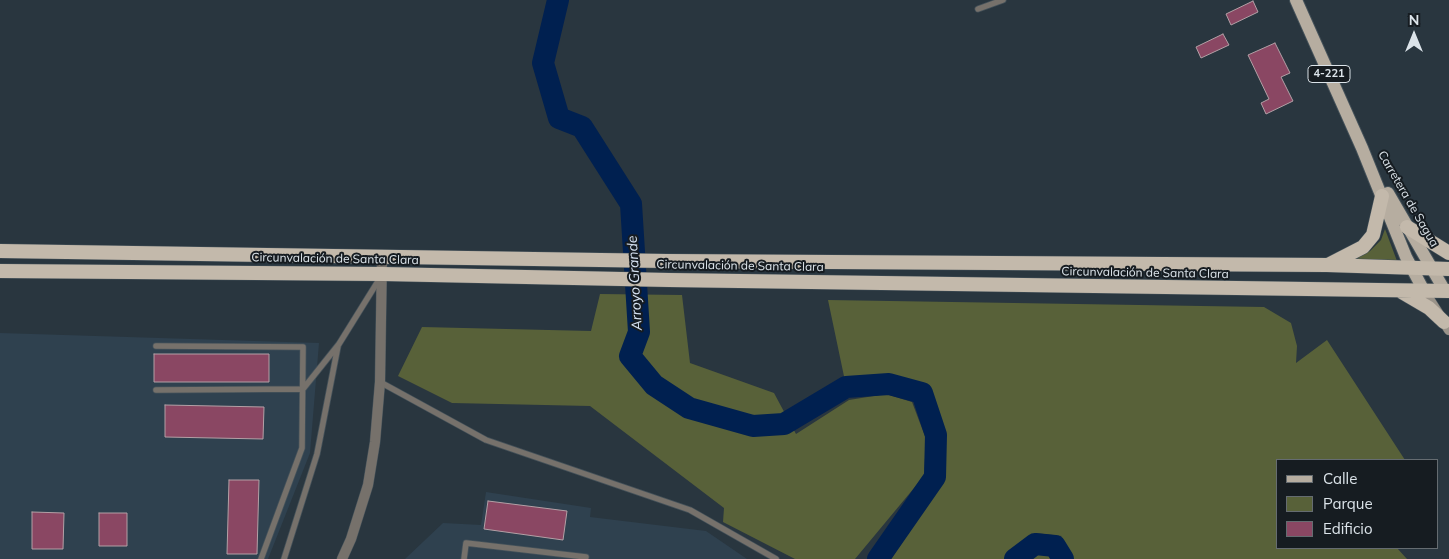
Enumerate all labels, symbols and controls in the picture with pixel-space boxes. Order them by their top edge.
north arrow [1389,10,1439,60]
text: N [1409,11,1419,29]
road number: 4-221 [1308,66,1350,82]
street label: Carretera de Sagua [1375,148,1441,250]
water label: Arroyo Grande [624,235,646,331]
street label: Circunvalación de Santa Clara [251,250,419,268]
street label: Circunvalación de Santa Clara [656,257,824,275]
street label: Circunvalación de Santa Clara [1061,264,1229,282]
legend [1276,459,1439,549]
text: Calle [1323,469,1357,488]
text: Parque [1323,494,1373,513]
text: Edificio [1323,519,1373,538]

